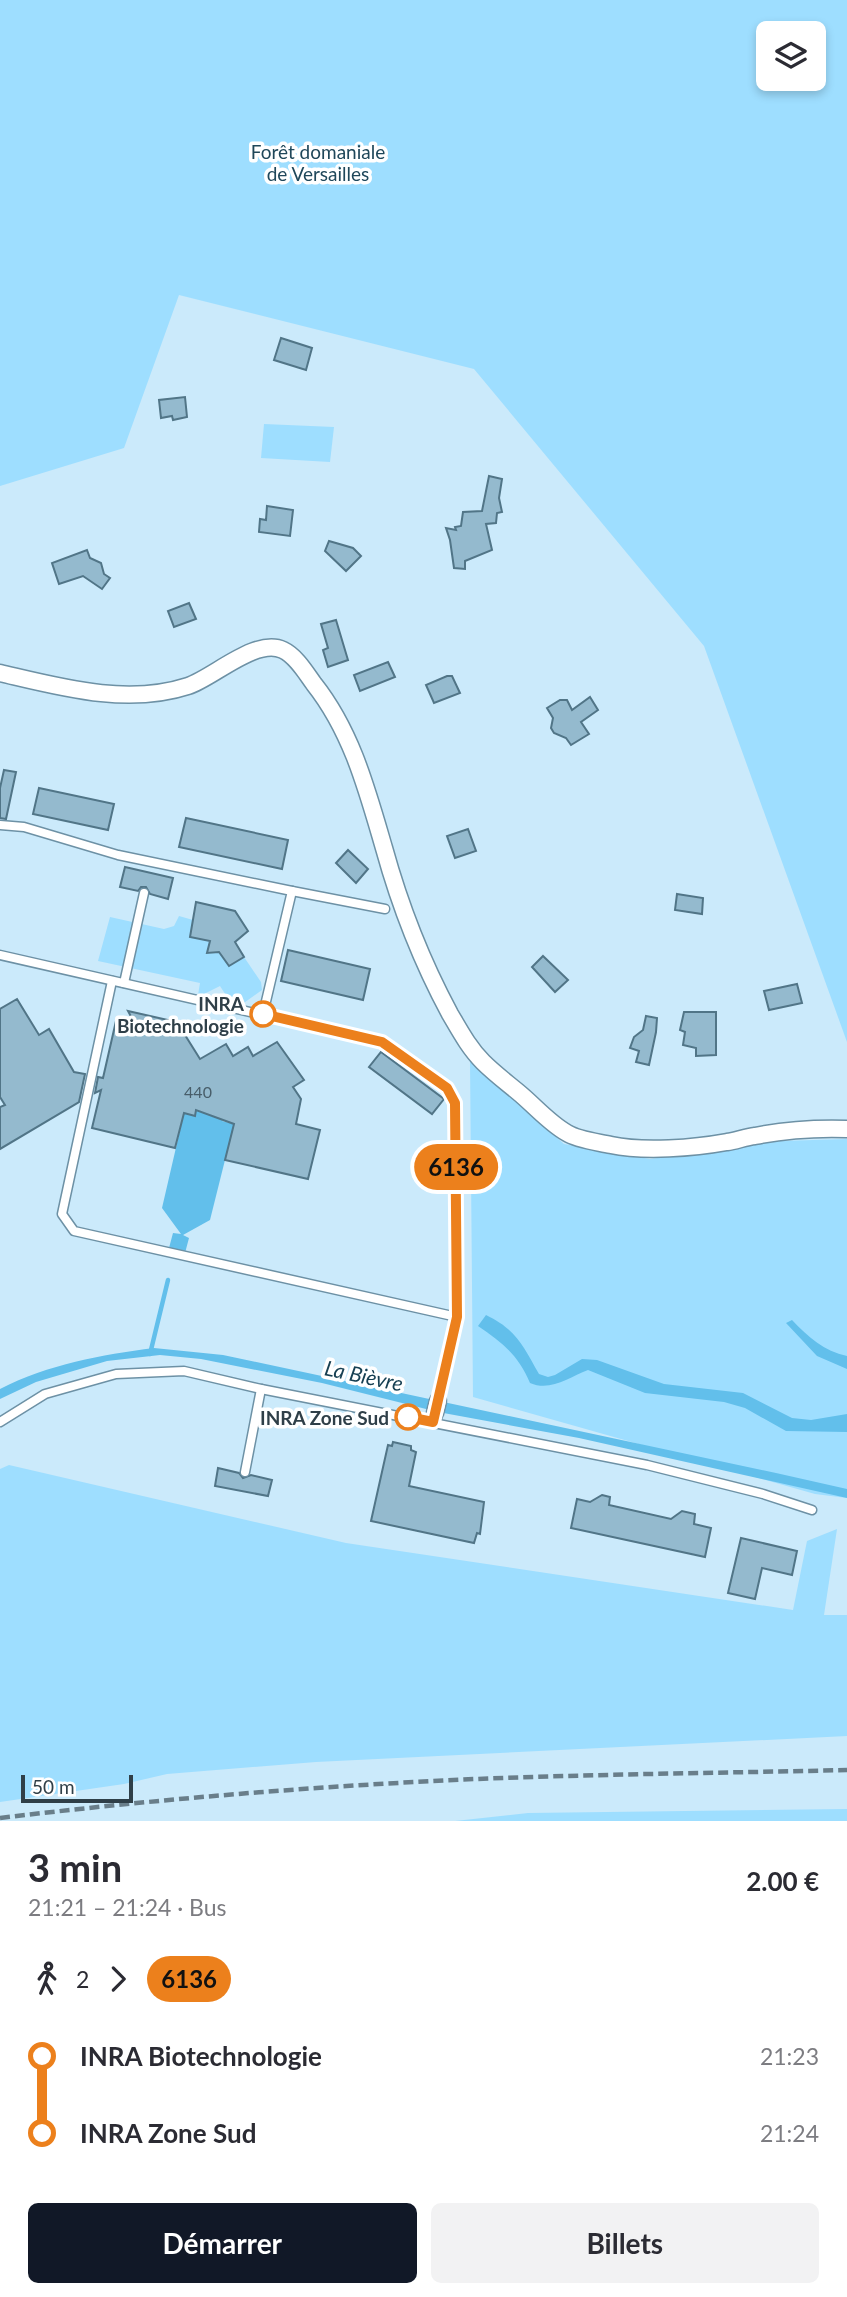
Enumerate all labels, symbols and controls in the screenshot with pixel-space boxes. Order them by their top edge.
map controls [756,21,826,91]
button: layers [756,21,826,91]
park label: Forêt domaniale de Versailles [251,140,385,185]
place label: INRA Biotechnologie [117,992,245,1037]
marker: INRA Biotechnologie [250,1001,276,1027]
house number: 440 [184,1082,212,1101]
line badge: 6136 [407,1144,505,1190]
text: 6136 [428,1152,484,1181]
water label: La Bièvre [323,1355,405,1395]
marker: INRA Zone Sud [395,1404,421,1430]
place label: INRA Zone Sud [260,1406,389,1429]
scale bar [21,1772,133,1804]
text: 50 m [32,1775,75,1798]
text: 3 min [28,1844,122,1890]
text: 2.00 € [746,1865,819,1897]
text: 21:21 – 21:24 · Bus [28,1893,227,1921]
icon: walk [28,1960,66,1998]
icon: forward [99,1960,137,1998]
text: 6136 [161,1964,217,1993]
text: 2 [76,1965,89,1993]
text: INRA Biotechnologie [80,2040,322,2072]
text: 21:23 [760,2042,819,2070]
text: INRA Zone Sud [80,2117,256,2149]
text: 21:24 [760,2119,819,2147]
button: Démarrer [28,2203,417,2283]
button: Billets [431,2203,819,2283]

